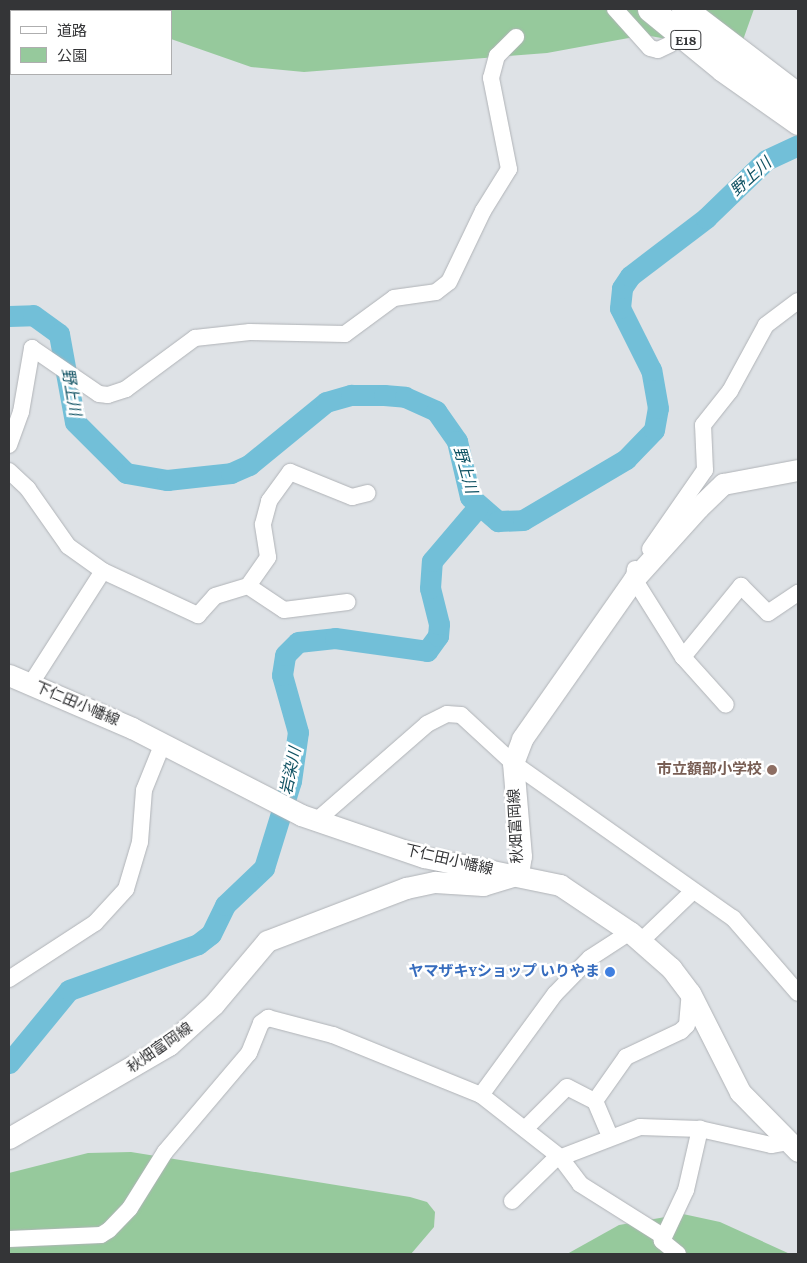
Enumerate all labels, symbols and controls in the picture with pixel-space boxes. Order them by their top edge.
legend [10,10,172,75]
text: 道路 [57,23,87,39]
road number: E18 [670,28,702,52]
text: 公園 [57,48,87,64]
water label: 野上川 [727,154,775,200]
water label: 野上川 [57,367,85,417]
water label: 野上川 [449,444,481,496]
street label: 下仁田小幡線 [32,678,122,730]
water label: 岩染川 [277,746,305,796]
place label: 市立額部小学校 [657,761,762,779]
marker: 市立額部小学校 [766,764,778,776]
street label: 秋畑富岡線 [505,788,527,864]
street label: 下仁田小幡線 [403,841,495,879]
place label: ヤマザキYショップ いりやま [409,963,600,981]
marker: ヤマザキYショップ いりやま [604,966,616,978]
street label: 秋畑富岡線 [124,1019,196,1077]

